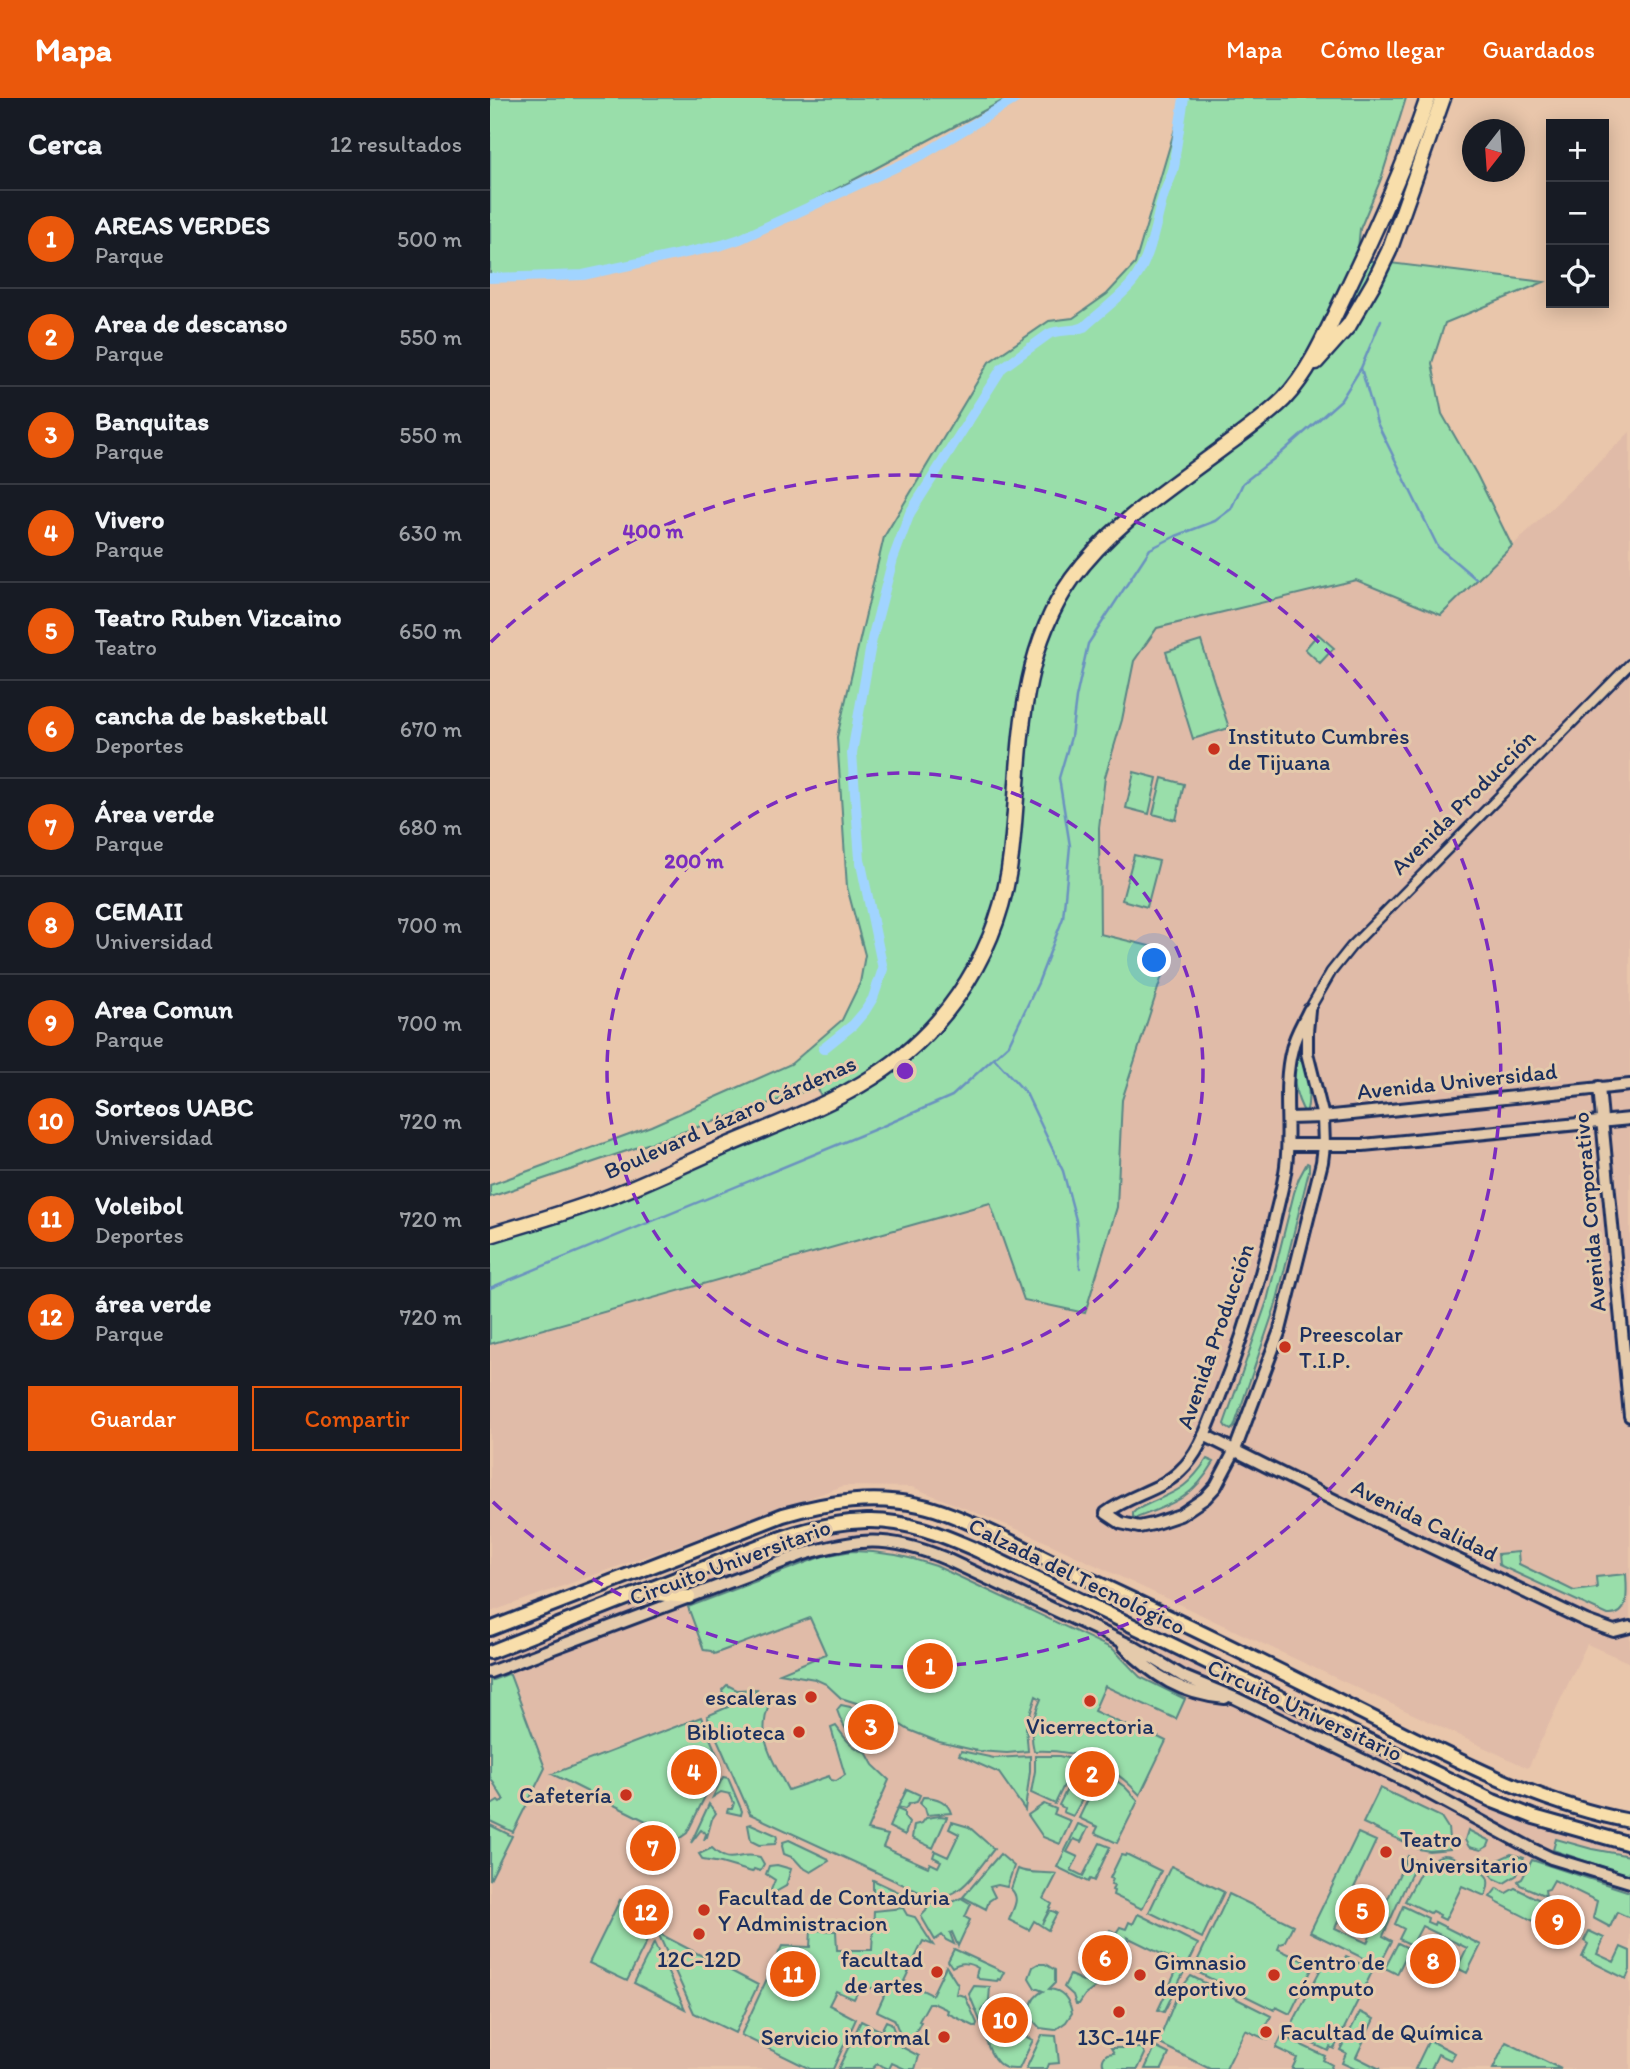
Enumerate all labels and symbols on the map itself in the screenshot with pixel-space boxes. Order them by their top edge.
north arrow [1462,119,1525,182]
text: 400 m [623,518,684,543]
place label: Instituto Cumbres de Tijuana [1228,722,1410,776]
street label: Avenida Producción [1384,723,1542,881]
marker: Instituto Cumbres de Tijuana [1206,741,1222,757]
text: 200 m [664,848,724,873]
your location [1137,943,1171,977]
street label: Boulevard Lázaro Cárdenas [600,1049,860,1185]
street label: Avenida Universidad [1355,1056,1559,1105]
centre of rings [893,1059,917,1083]
street label: Avenida Corporativo [1566,1111,1612,1313]
street label: Avenida Producción [1170,1240,1260,1432]
place label: Preescolar T.I.P. [1299,1320,1403,1374]
marker: Preescolar T.I.P. [1277,1339,1293,1355]
street label: Avenida Calidad [1347,1472,1503,1568]
street label: Calzada del Tecnológico [964,1511,1190,1641]
street label: Circuito Universitario [626,1513,834,1611]
pin: 1 [907,1640,953,1692]
street label: Circuito Universitario [1203,1653,1407,1767]
place label: escaleras [705,1683,797,1711]
marker: escaleras [803,1689,819,1705]
marker: Vicerrectoria [1082,1693,1098,1709]
pin: 3 [848,1701,894,1753]
place label: Vicerrectoria [1026,1712,1154,1740]
place label: Biblioteca [686,1718,785,1746]
marker: Biblioteca [791,1724,807,1740]
pin: 4 [671,1746,717,1798]
pin: 2 [1069,1748,1115,1800]
place label: Cafetería [519,1781,612,1809]
marker: Cafetería [618,1787,634,1803]
pin: 7 [630,1822,676,1874]
place label: Teatro Universitario [1400,1825,1528,1879]
marker: Teatro Universitario [1378,1844,1394,1860]
place label: Facultad de Contaduria Y Administracion [718,1883,950,1937]
pin: 5 [1339,1885,1385,1937]
pin: 12 [623,1886,669,1938]
pin: 9 [1535,1896,1581,1948]
marker: Facultad de Contaduria Y Administracion [696,1902,712,1918]
marker: 12C-12D [691,1926,707,1942]
pin: 6 [1082,1932,1128,1984]
pin: 8 [1410,1935,1456,1987]
place label: 12C-12D [657,1945,741,1973]
place label: facultad de artes [840,1945,923,1999]
pin: 11 [770,1948,816,2000]
place label: Gimnasio deportivo [1154,1948,1247,2002]
place label: Centro de cómputo [1288,1948,1385,2002]
marker: facultad de artes [929,1964,945,1980]
marker: Gimnasio deportivo [1132,1967,1148,1983]
marker: Centro de cómputo [1266,1967,1282,1983]
pin: 10 [982,1994,1028,2046]
marker: 13C-14F [1111,2004,1127,2020]
place label: Facultad de Química [1280,2018,1483,2046]
place label: Servicio informal [761,2023,930,2051]
place label: 13C-14F [1077,2023,1161,2051]
marker: Facultad de Química [1258,2024,1274,2040]
marker: Servicio informal [936,2029,952,2045]

